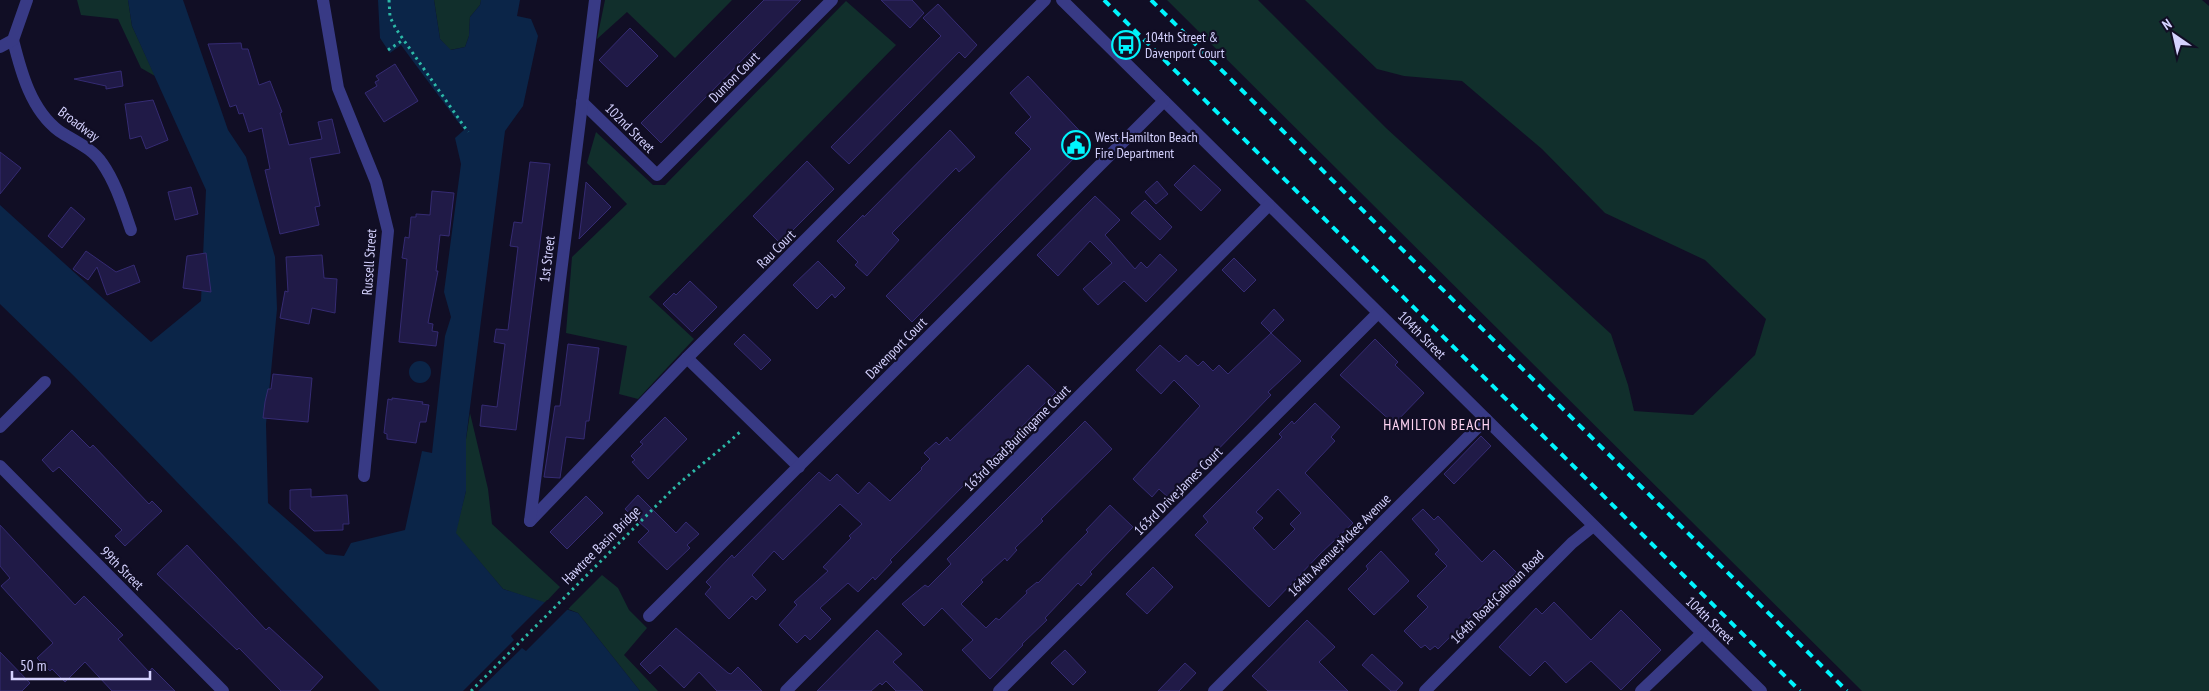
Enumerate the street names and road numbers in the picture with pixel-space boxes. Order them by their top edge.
street label: Dunton Court [705,48,763,106]
street label: 102nd Street [601,99,659,157]
street label: Broadway [55,103,104,146]
street label: Rau Court [753,226,799,272]
street label: Russell Street [358,228,380,296]
street label: 1st Street [535,235,559,283]
street label: 104th Street [1394,307,1450,363]
street label: Davenport Court [861,313,931,383]
street label: 163rd Road;Burlingame Court [960,381,1074,495]
street label: 163rd Drive;James Court [1130,443,1226,539]
street label: 164th Avenue;Mckee Avenue [1284,489,1395,600]
street label: Hawtree Basin Bridge [558,502,644,588]
street label: 99th Street [96,542,148,594]
street label: 164th Road;Calhoun Road [1446,546,1548,648]
street label: 104th Street [1682,592,1738,648]

